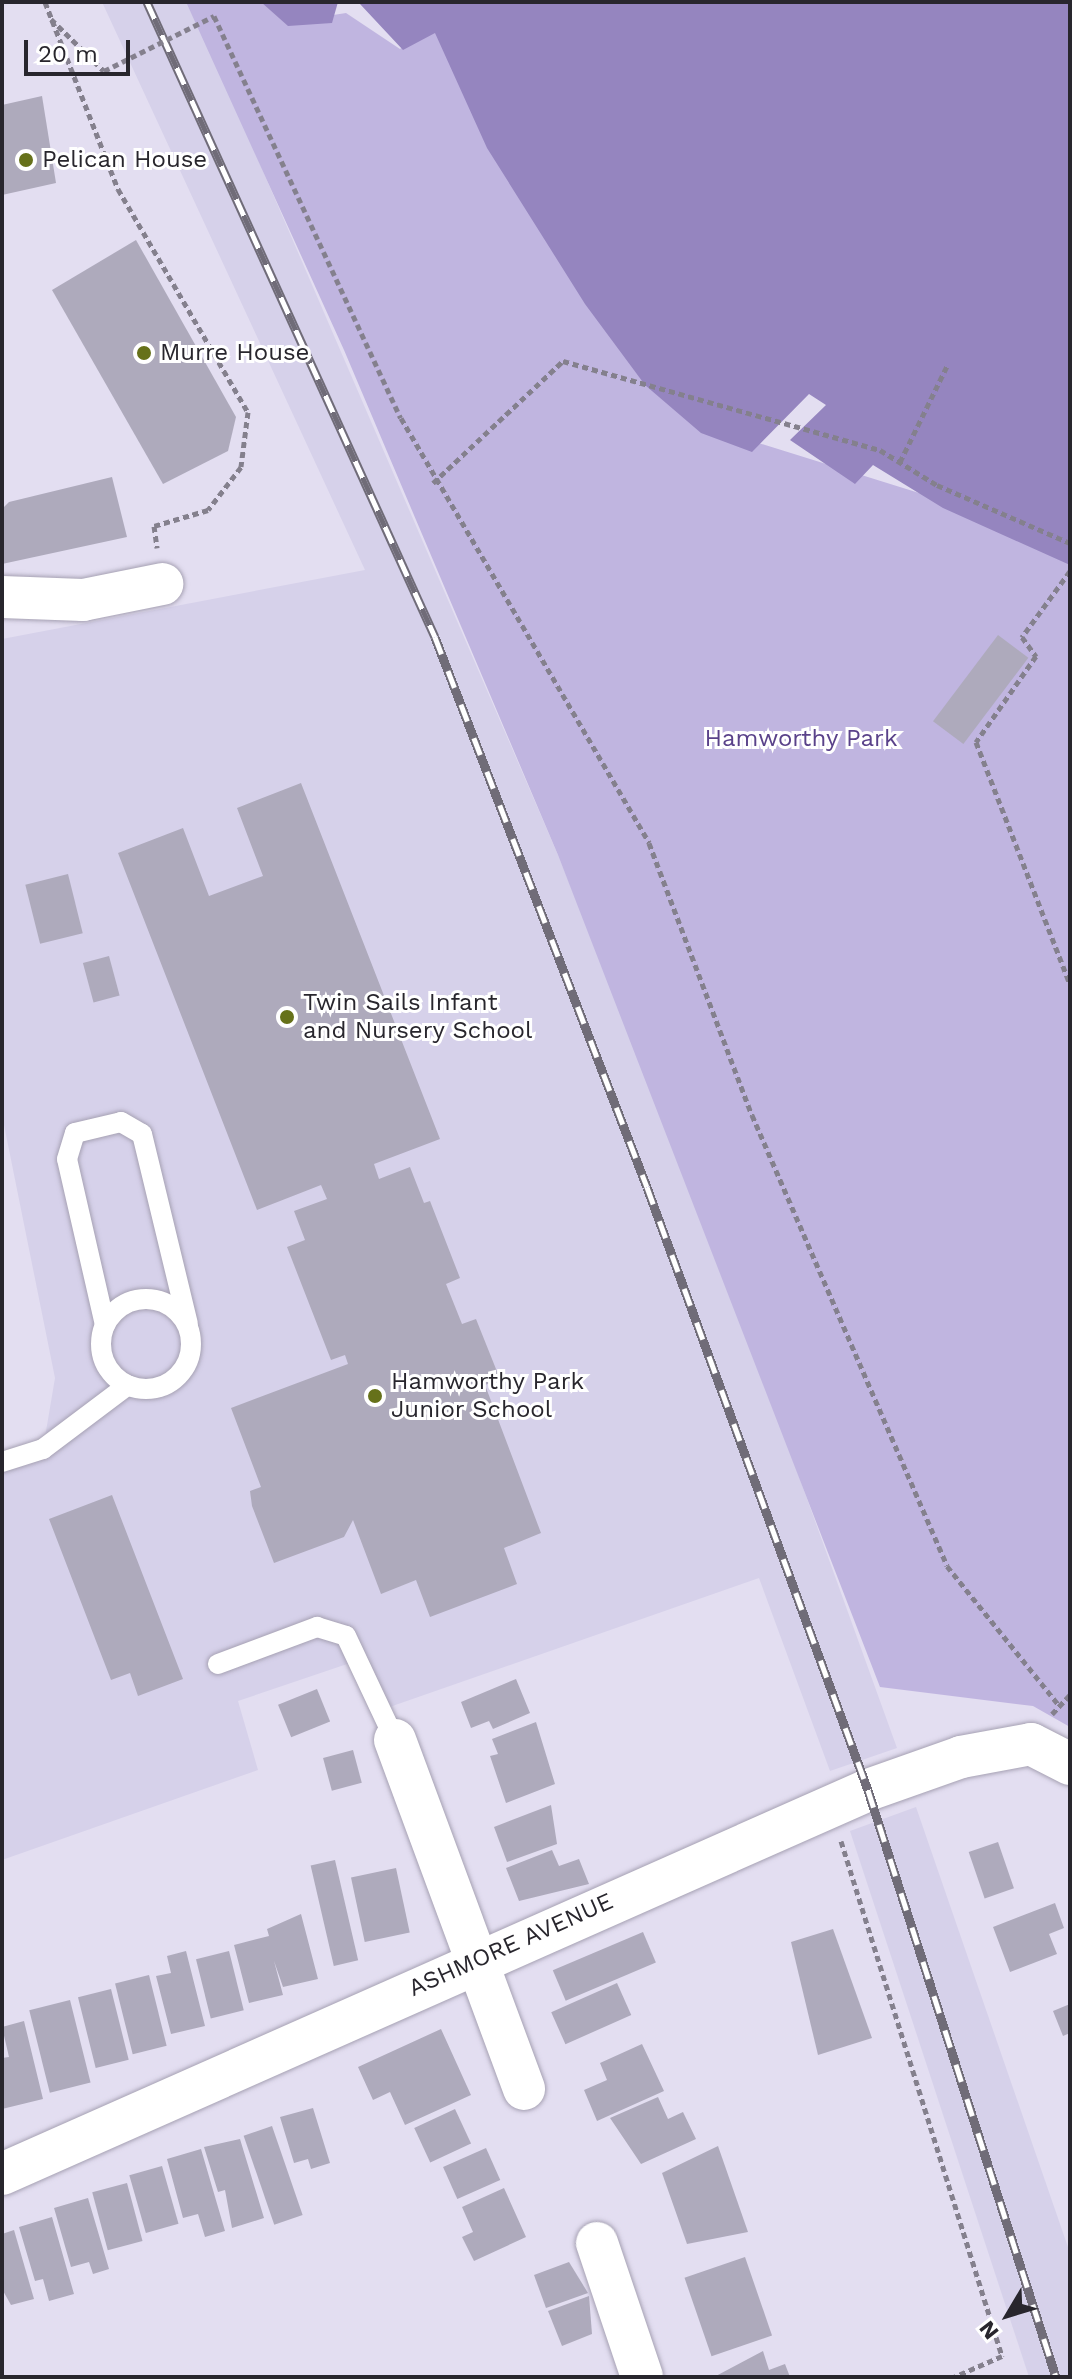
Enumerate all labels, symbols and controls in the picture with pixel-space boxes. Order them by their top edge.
scale bar [28,24,134,74]
text: 20 m [38,40,98,68]
place label: Pelican House [42,146,207,174]
marker: Pelican House [17,151,35,169]
place label: Murre House [160,339,309,367]
marker: Murre House [135,344,153,362]
park label: Hamworthy Park [704,725,898,753]
place label: Twin Sails Infant and Nursery School [303,989,533,1045]
marker: Twin Sails Infant and Nursery School [278,1008,296,1026]
place label: Hamworthy Park Junior School [391,1368,585,1424]
marker: Hamworthy Park Junior School [366,1387,384,1405]
street label: ASHMORE AVENUE [404,1887,618,2003]
north arrow [968,2275,1048,2355]
text: N [974,2316,1004,2344]

